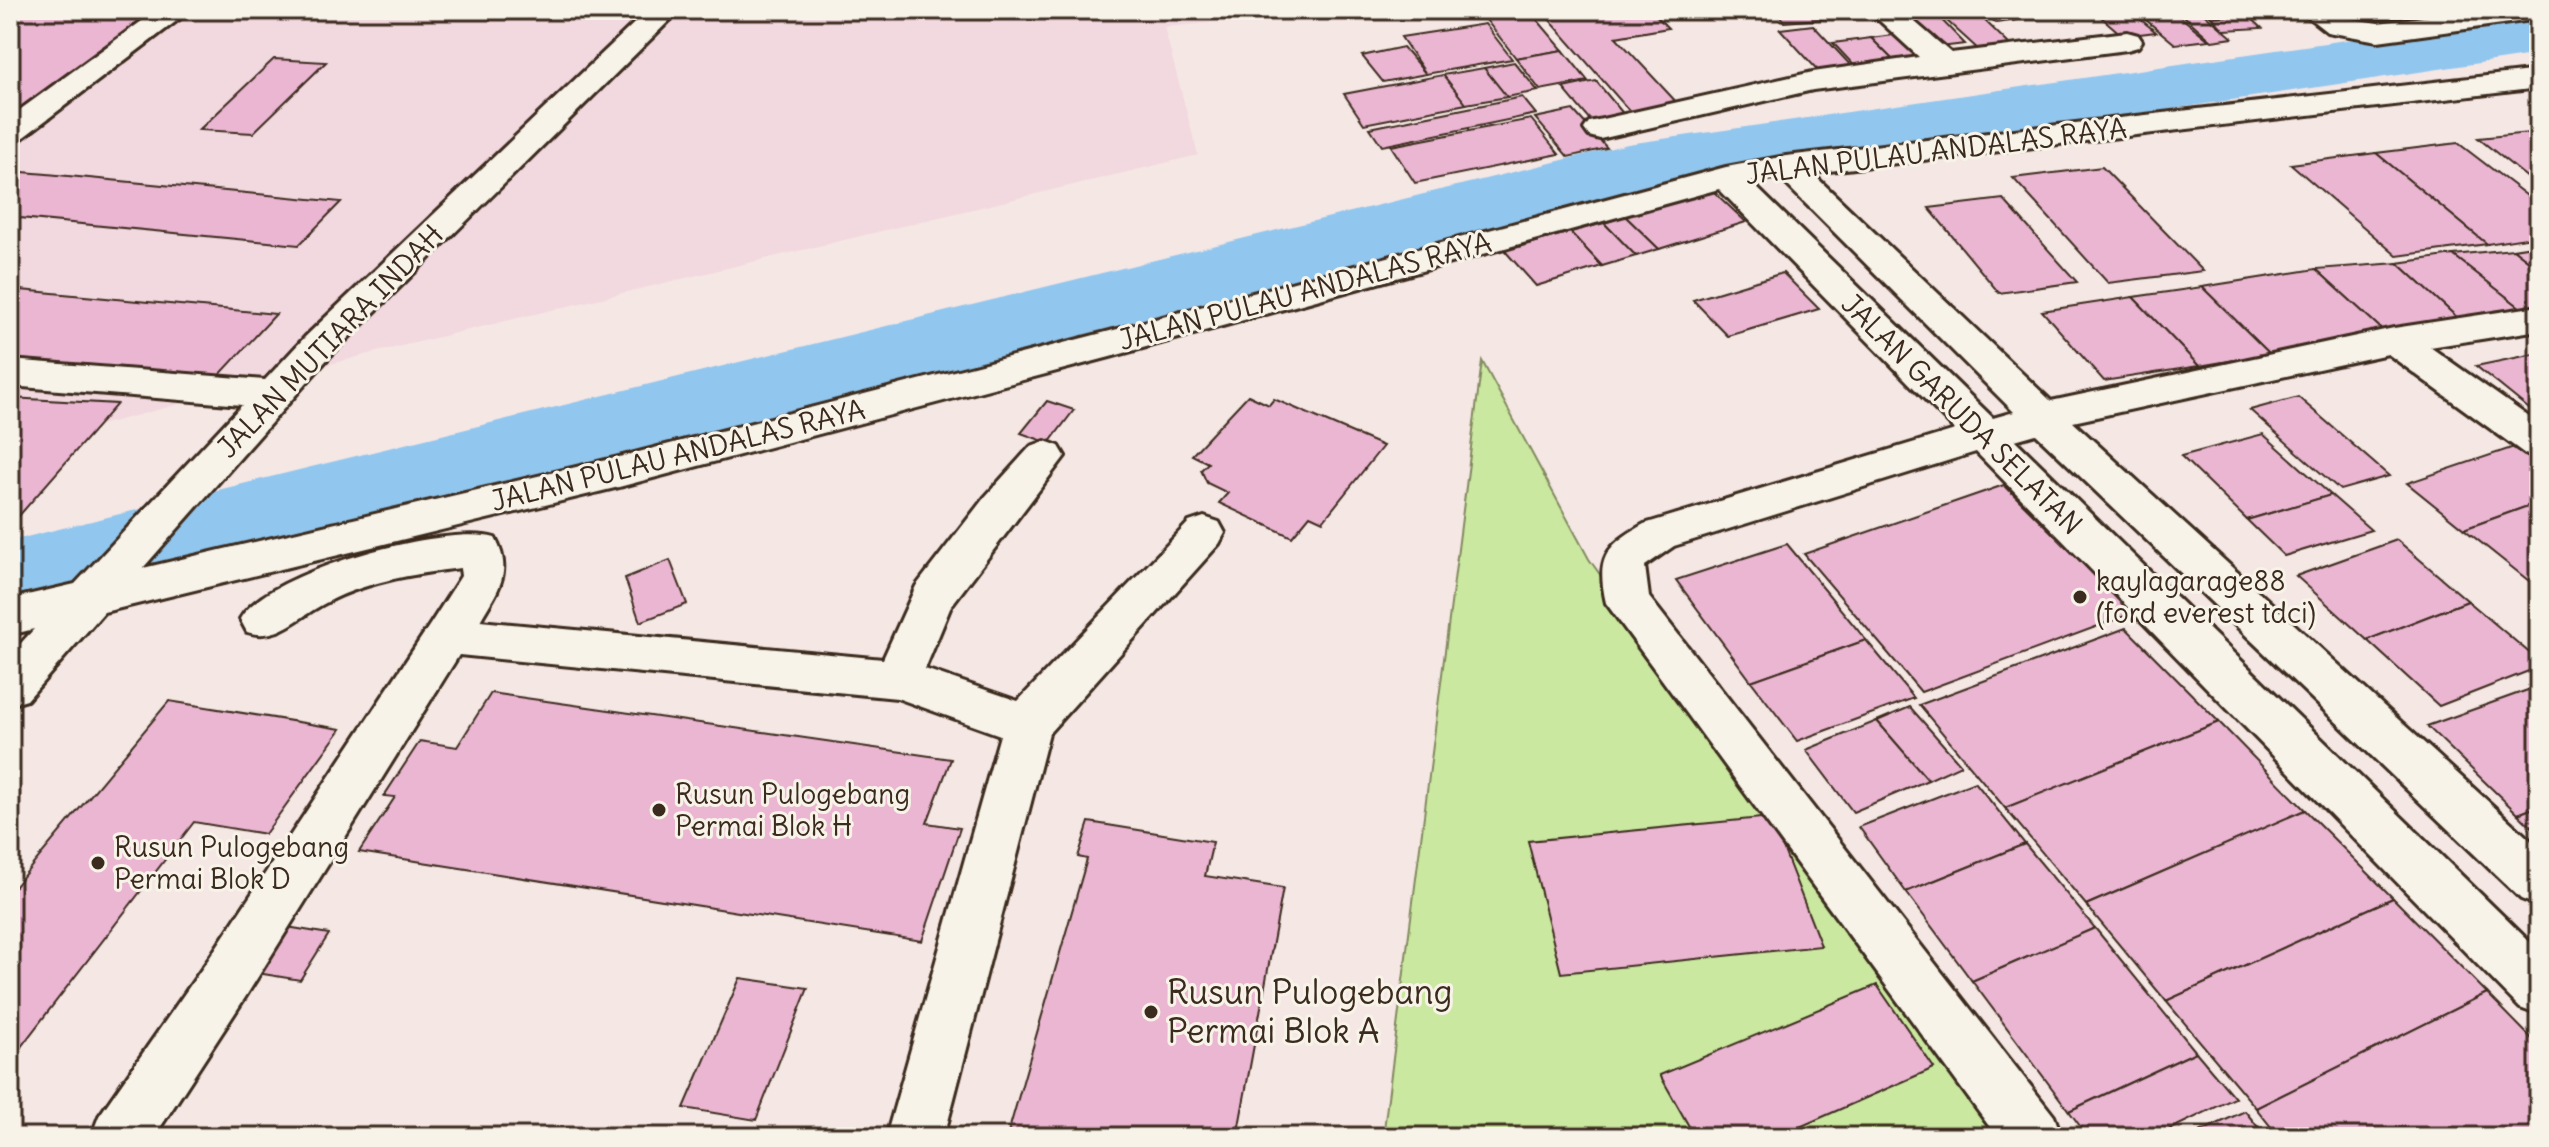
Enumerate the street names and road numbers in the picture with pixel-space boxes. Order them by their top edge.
street label: JALAN PULAU ANDALAS RAYA [1743,110,2129,192]
street label: JALAN MUTIARA INDAH [209,217,451,465]
street label: JALAN PULAU ANDALAS RAYA [1115,224,1495,358]
street label: JALAN GARUDA SELATAN [1834,286,2090,542]
street label: JALAN PULAU ANDALAS RAYA [487,391,869,519]

